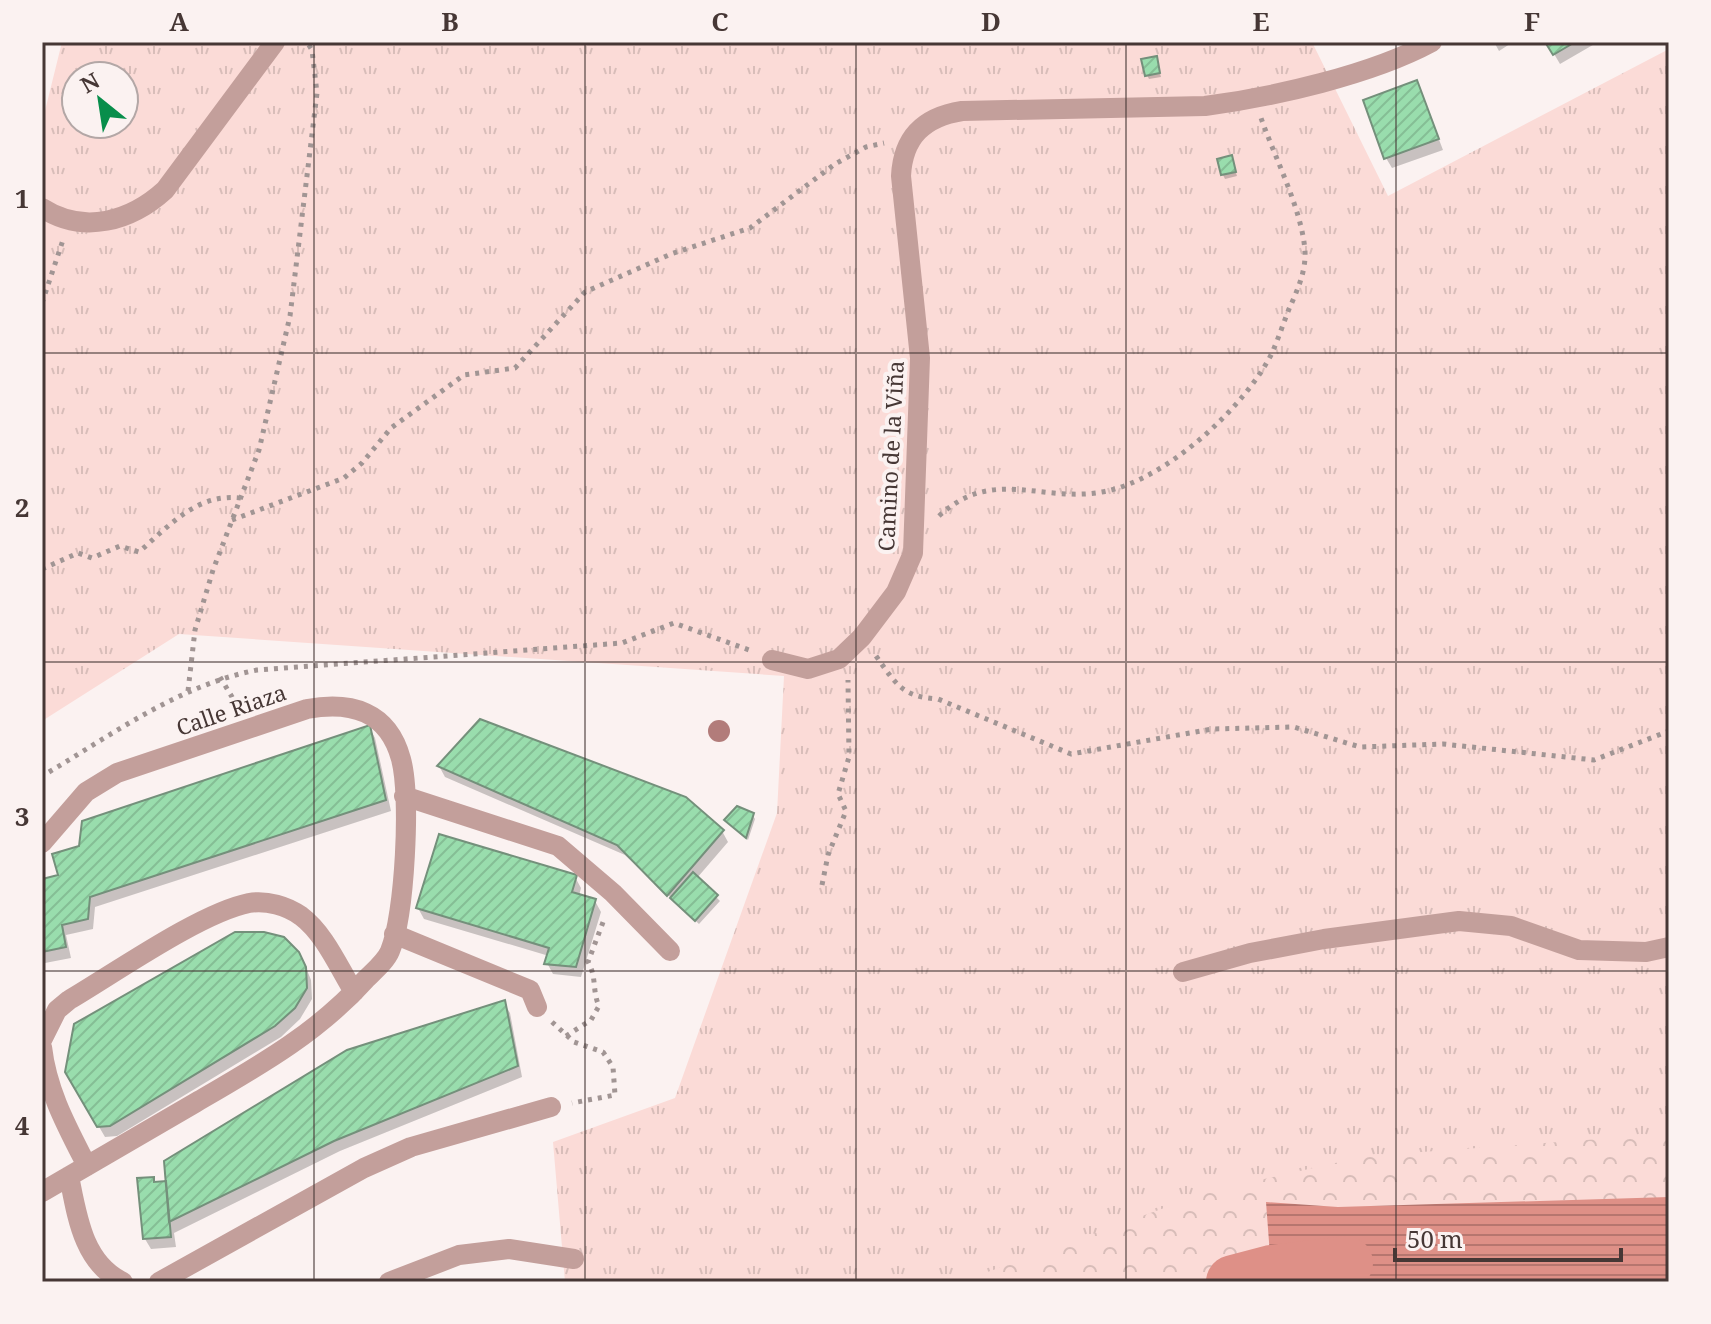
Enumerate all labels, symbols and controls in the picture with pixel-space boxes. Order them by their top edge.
text: A [169,3,189,39]
text: B [441,3,459,39]
text: C [711,3,729,39]
text: D [981,3,1001,39]
text: E [1253,3,1270,39]
text: F [1524,3,1540,39]
north arrow [60,60,140,140]
text: N [74,64,105,99]
text: 1 [15,180,29,216]
street label: Camino de la Viña [870,360,910,552]
text: 2 [15,489,29,525]
street label: Calle Riaza [172,676,290,742]
text: 3 [15,798,29,834]
text: 4 [15,1107,30,1143]
scale bar [1395,1212,1621,1262]
text: 50 m [1407,1222,1463,1255]

